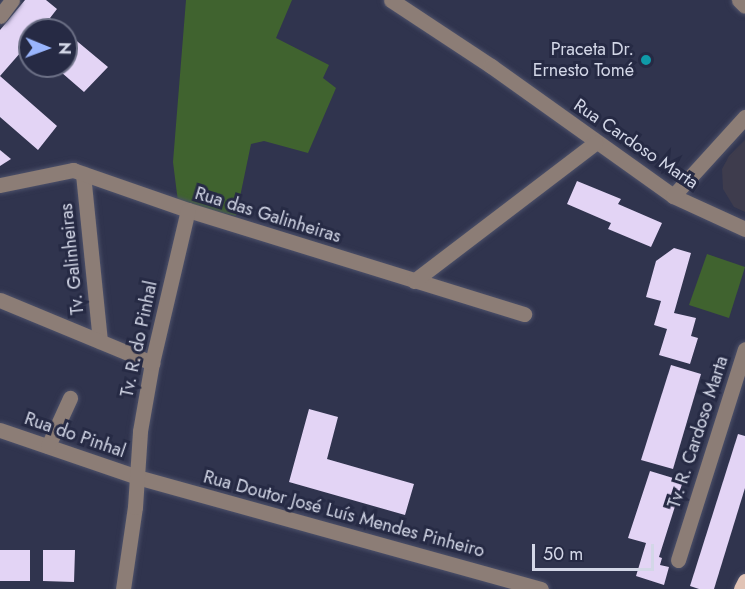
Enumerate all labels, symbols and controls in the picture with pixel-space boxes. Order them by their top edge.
north arrow [18,18,78,78]
place label: Praceta Dr. Ernesto Tomé [533,39,634,82]
text: N [53,42,76,55]
marker: Praceta Dr. Ernesto Tomé [639,53,653,67]
street label: Rua Cardoso Marta [570,94,702,194]
street label: Rua das Galinheiras [192,183,344,247]
street label: Tv. Galinheiras [55,202,89,316]
street label: Tv. R. do Pinhal [116,279,162,399]
street label: Tv. R. Cardoso Marta [663,353,733,511]
street label: Rua do Pinhal [22,408,128,462]
street label: Rua Doutor José Luís Mendes Pinheiro [201,466,487,562]
scale bar [535,532,656,570]
text: 50 m [543,541,583,567]

